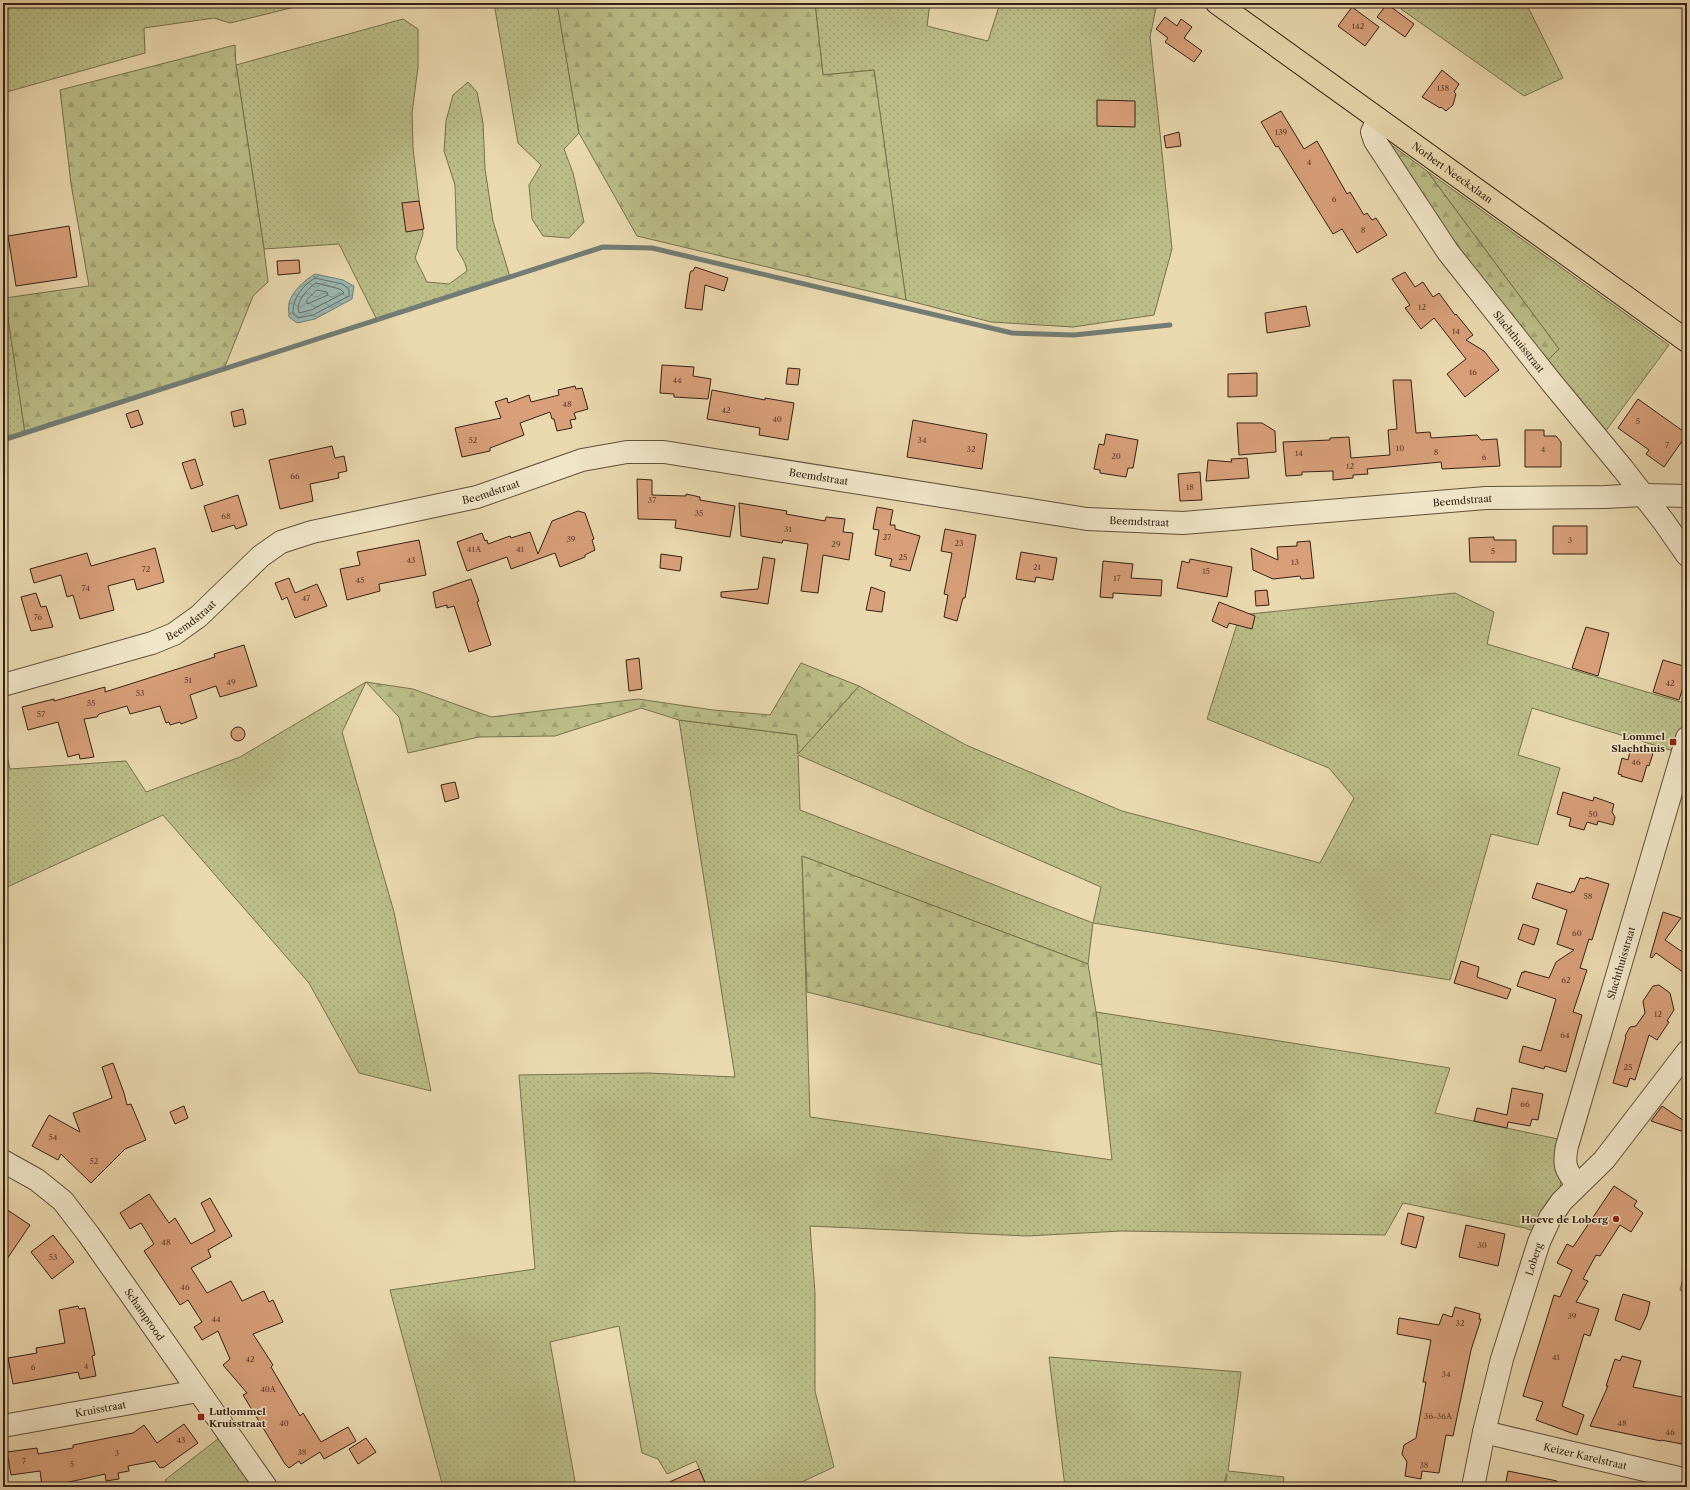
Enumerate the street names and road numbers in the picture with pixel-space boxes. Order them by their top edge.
street label: Norbert Neeckxlaan [1410,139,1496,206]
street label: Slachthuisstraat [1491,308,1548,375]
street label: Beemdstraat [788,465,850,488]
street label: Beemdstraat [461,476,522,507]
street label: Beemdstraat [1432,491,1493,509]
street label: Beemdstraat [1109,513,1170,529]
street label: Beemdstraat [164,597,219,643]
street label: Slachthuisstraat [1604,925,1638,1001]
street label: Loberg [1522,1240,1545,1277]
street label: Schamprood [122,1286,167,1343]
street label: Kruisstraat [74,1397,127,1419]
street label: Keizer Karelstraat [1542,1440,1629,1472]

